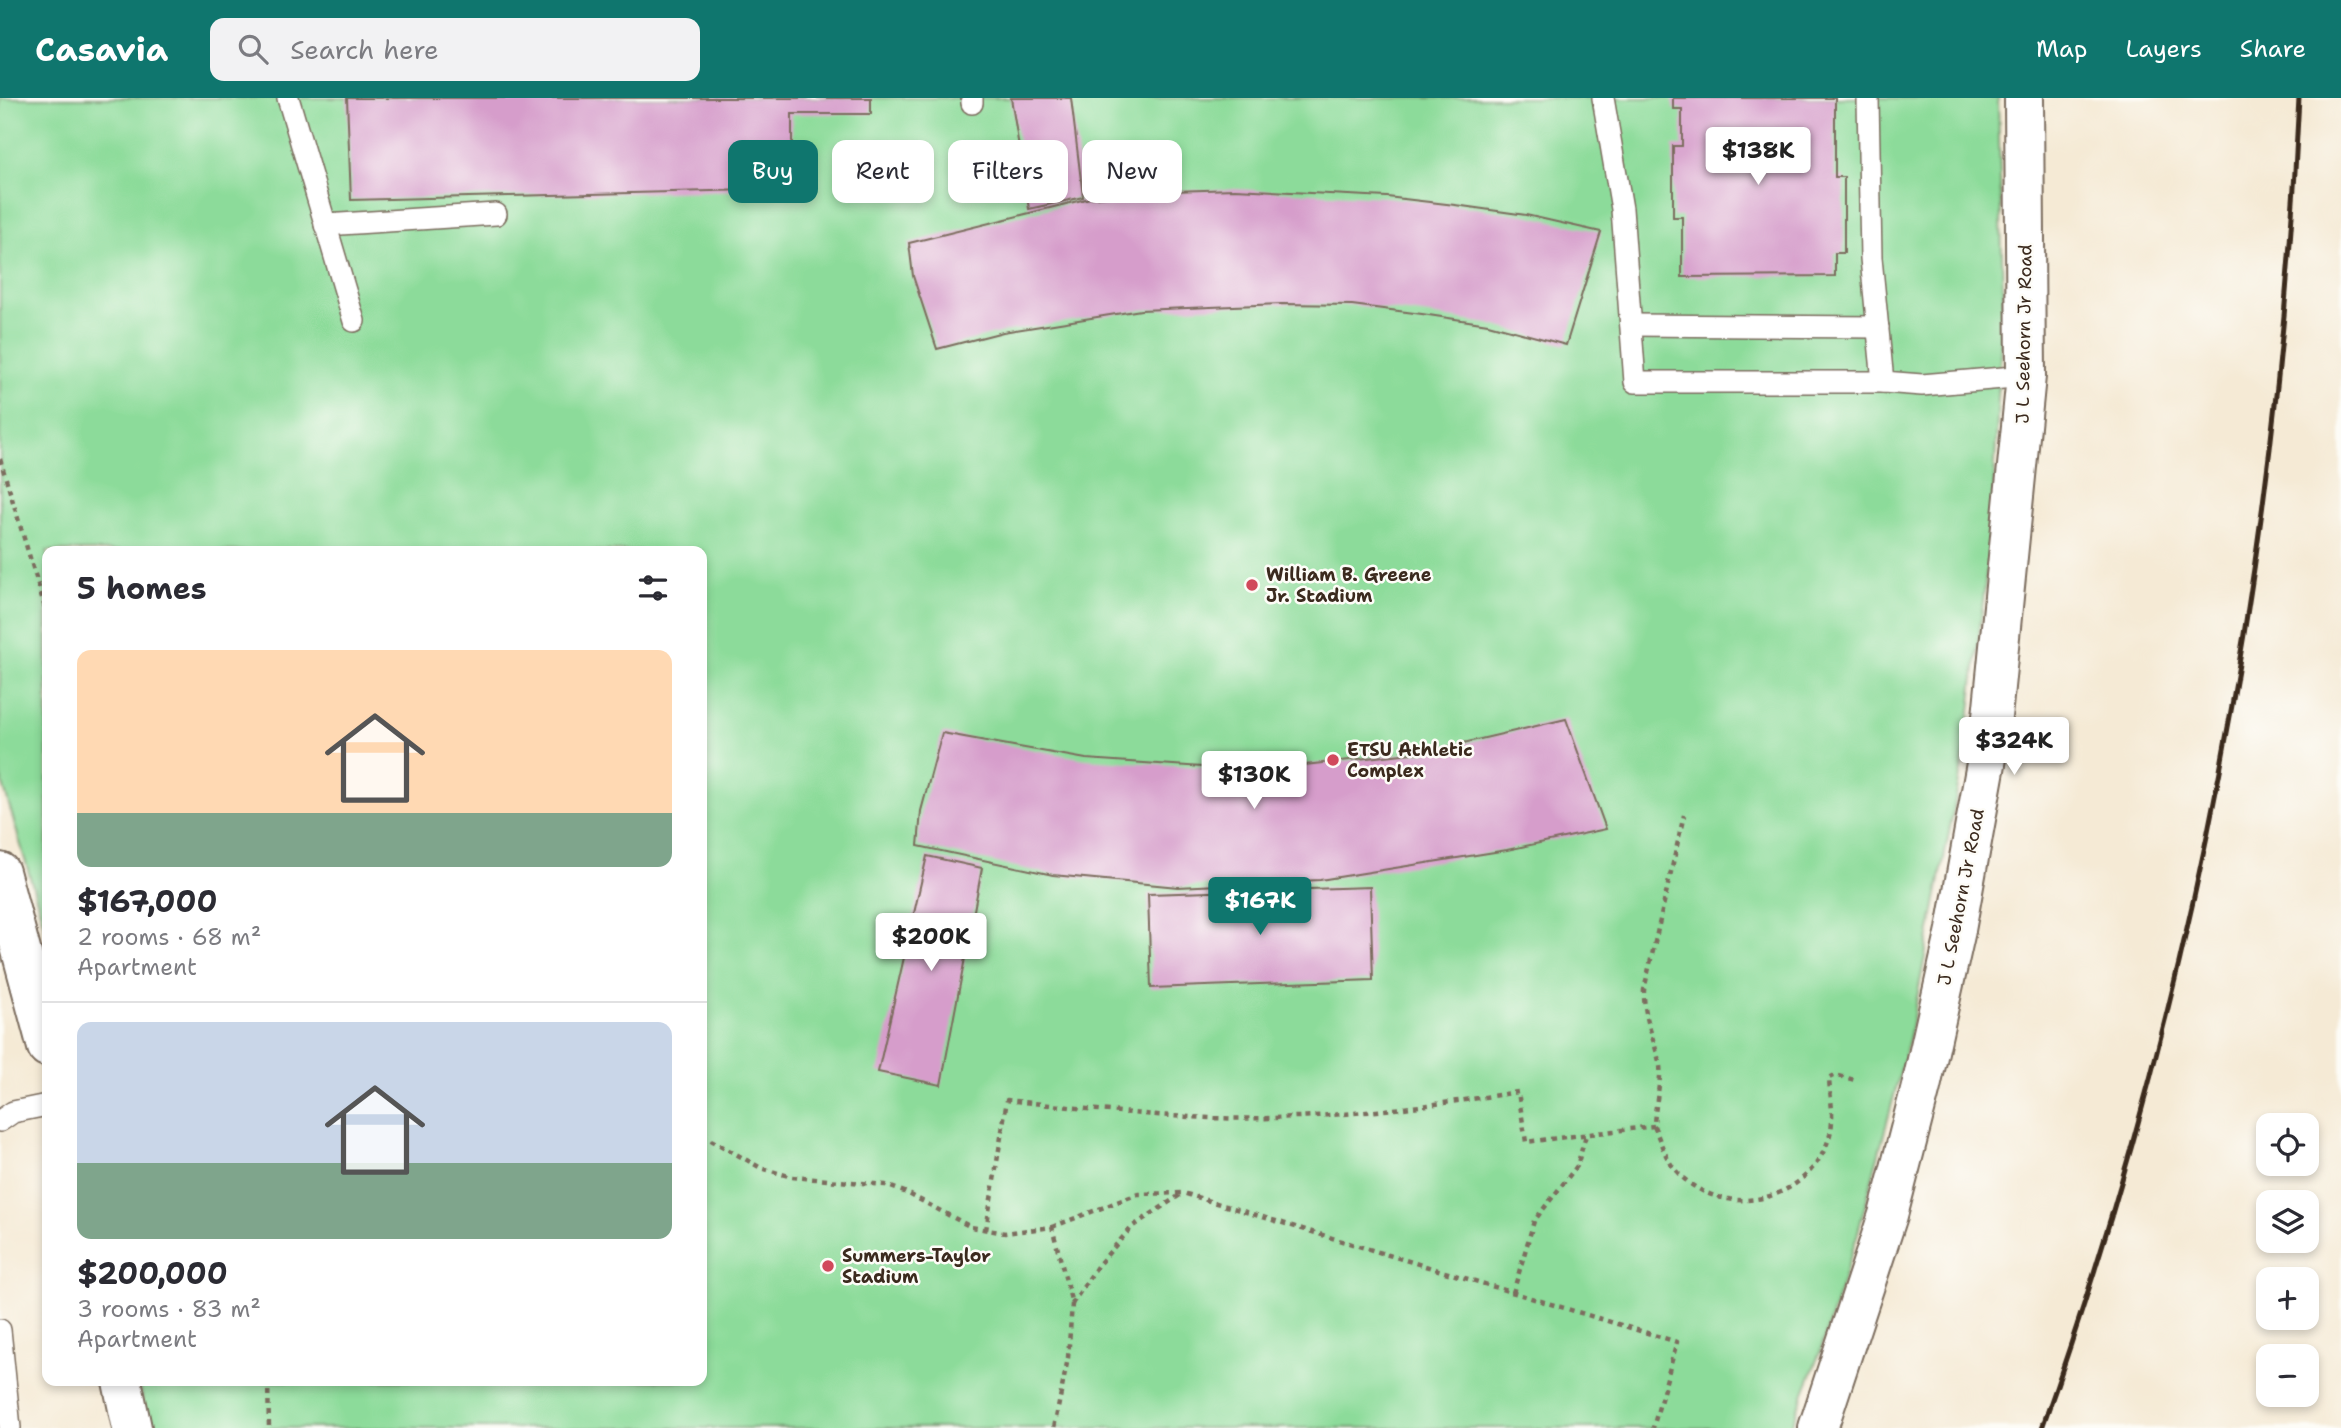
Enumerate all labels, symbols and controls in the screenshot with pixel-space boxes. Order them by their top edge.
search box [210,18,700,81]
text: Casavia [35,27,168,72]
icon: search [234,30,272,68]
text: Search here [290,32,439,67]
text: Map [2036,33,2087,65]
text: Layers [2125,33,2202,65]
text: Share [2240,33,2306,65]
pin: $138K [1709,127,1807,187]
text: $138K [1722,135,1794,165]
chip: Buy [728,140,818,203]
chip: Rent [832,140,934,203]
chip: Filters [948,140,1068,203]
chip: New [1082,140,1182,203]
street label: J L Seehorn Jr Road [2010,244,2038,424]
place label: William B. Greene Jr. Stadium [1266,563,1432,608]
text: 5 homes [77,568,207,609]
icon: filters [634,569,672,607]
marker: William B. Greene Jr. Stadium [1244,577,1260,593]
icon: home [312,695,438,821]
pin: $324K [1965,718,2063,777]
text: $324K [1975,725,2053,755]
place label: ETSU Athletic Complex [1347,738,1473,783]
pin: $130K [1205,752,1303,811]
marker: ETSU Athletic Complex [1325,752,1341,768]
text: $130K [1218,759,1290,789]
street label: J L Seehorn Jr Road [1932,806,1990,988]
pin: $167K [1211,878,1309,937]
text: $167,000 [77,881,217,922]
text: $167K [1224,885,1296,915]
pin: $200K [882,914,980,973]
text: $200K [892,921,970,951]
text: 2 rooms · 68 m² [77,922,261,952]
text: Apartment [77,952,197,982]
icon: home [312,1067,438,1193]
map controls [2256,1113,2319,1407]
button: locate [2256,1113,2319,1176]
button: layers [2256,1190,2319,1253]
place label: Summers-Taylor Stadium [842,1244,991,1289]
text: $200,000 [77,1253,228,1294]
marker: Summers-Taylor Stadium [820,1258,836,1274]
button: + [2256,1267,2319,1330]
text: 3 rooms · 83 m² [77,1294,261,1324]
text: Apartment [77,1324,197,1354]
button: − [2256,1344,2319,1407]

